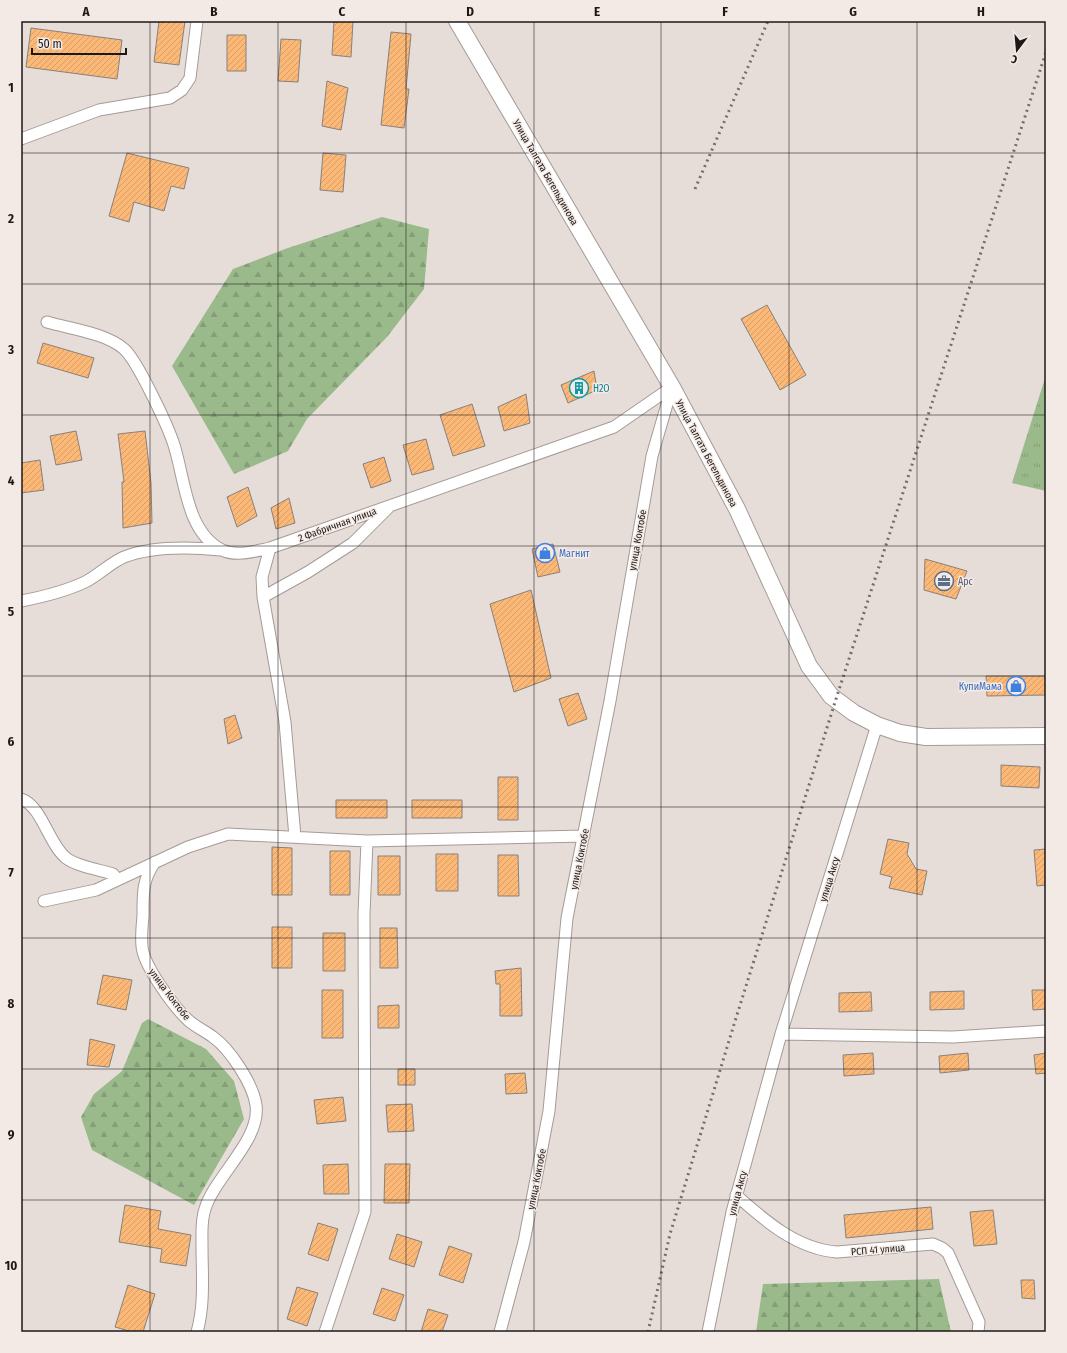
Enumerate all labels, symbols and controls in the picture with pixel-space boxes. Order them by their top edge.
text: A [81,4,90,19]
text: B [210,4,218,19]
text: C [339,4,346,19]
text: D [466,4,474,19]
text: E [594,4,600,19]
text: F [722,4,728,19]
text: G [849,4,857,19]
text: H [977,4,985,19]
scale bar [32,30,126,56]
north arrow [997,30,1037,70]
text: 50 m [38,37,62,51]
text: С [1010,52,1019,66]
text: 1 [8,80,14,95]
street label: Улица Талгата Бегельдинова [509,117,580,228]
text: 2 [7,211,14,226]
text: 3 [7,342,14,357]
building icon: H2O [568,377,590,399]
place label: H2O [593,383,610,395]
street label: Улица Талгата Бегельдинова [672,397,740,509]
text: 4 [8,473,15,488]
street label: 2 Фабричная улица [297,505,378,545]
street label: улица Коктобе [627,509,649,572]
shop icon: Магнит [534,542,556,564]
place label: Магнит [559,548,591,560]
office icon: Арс [933,570,955,592]
place label: Арс [958,576,974,588]
text: 5 [8,604,14,619]
shop icon: КупиМама [1005,675,1027,697]
place label: КупиМама [959,681,1002,693]
text: 6 [8,734,15,749]
street label: улица Коктобе [568,828,592,891]
street label: улица Аксу [817,855,843,903]
text: 7 [8,865,14,880]
street label: улица Коктобе [146,966,193,1023]
text: 8 [8,996,15,1011]
text: 9 [8,1127,15,1142]
street label: улица Коктобе [525,1148,549,1211]
street label: улица Аксу [726,1169,750,1217]
street label: РСП 41 улица [851,1242,906,1258]
text: 10 [5,1258,17,1273]

